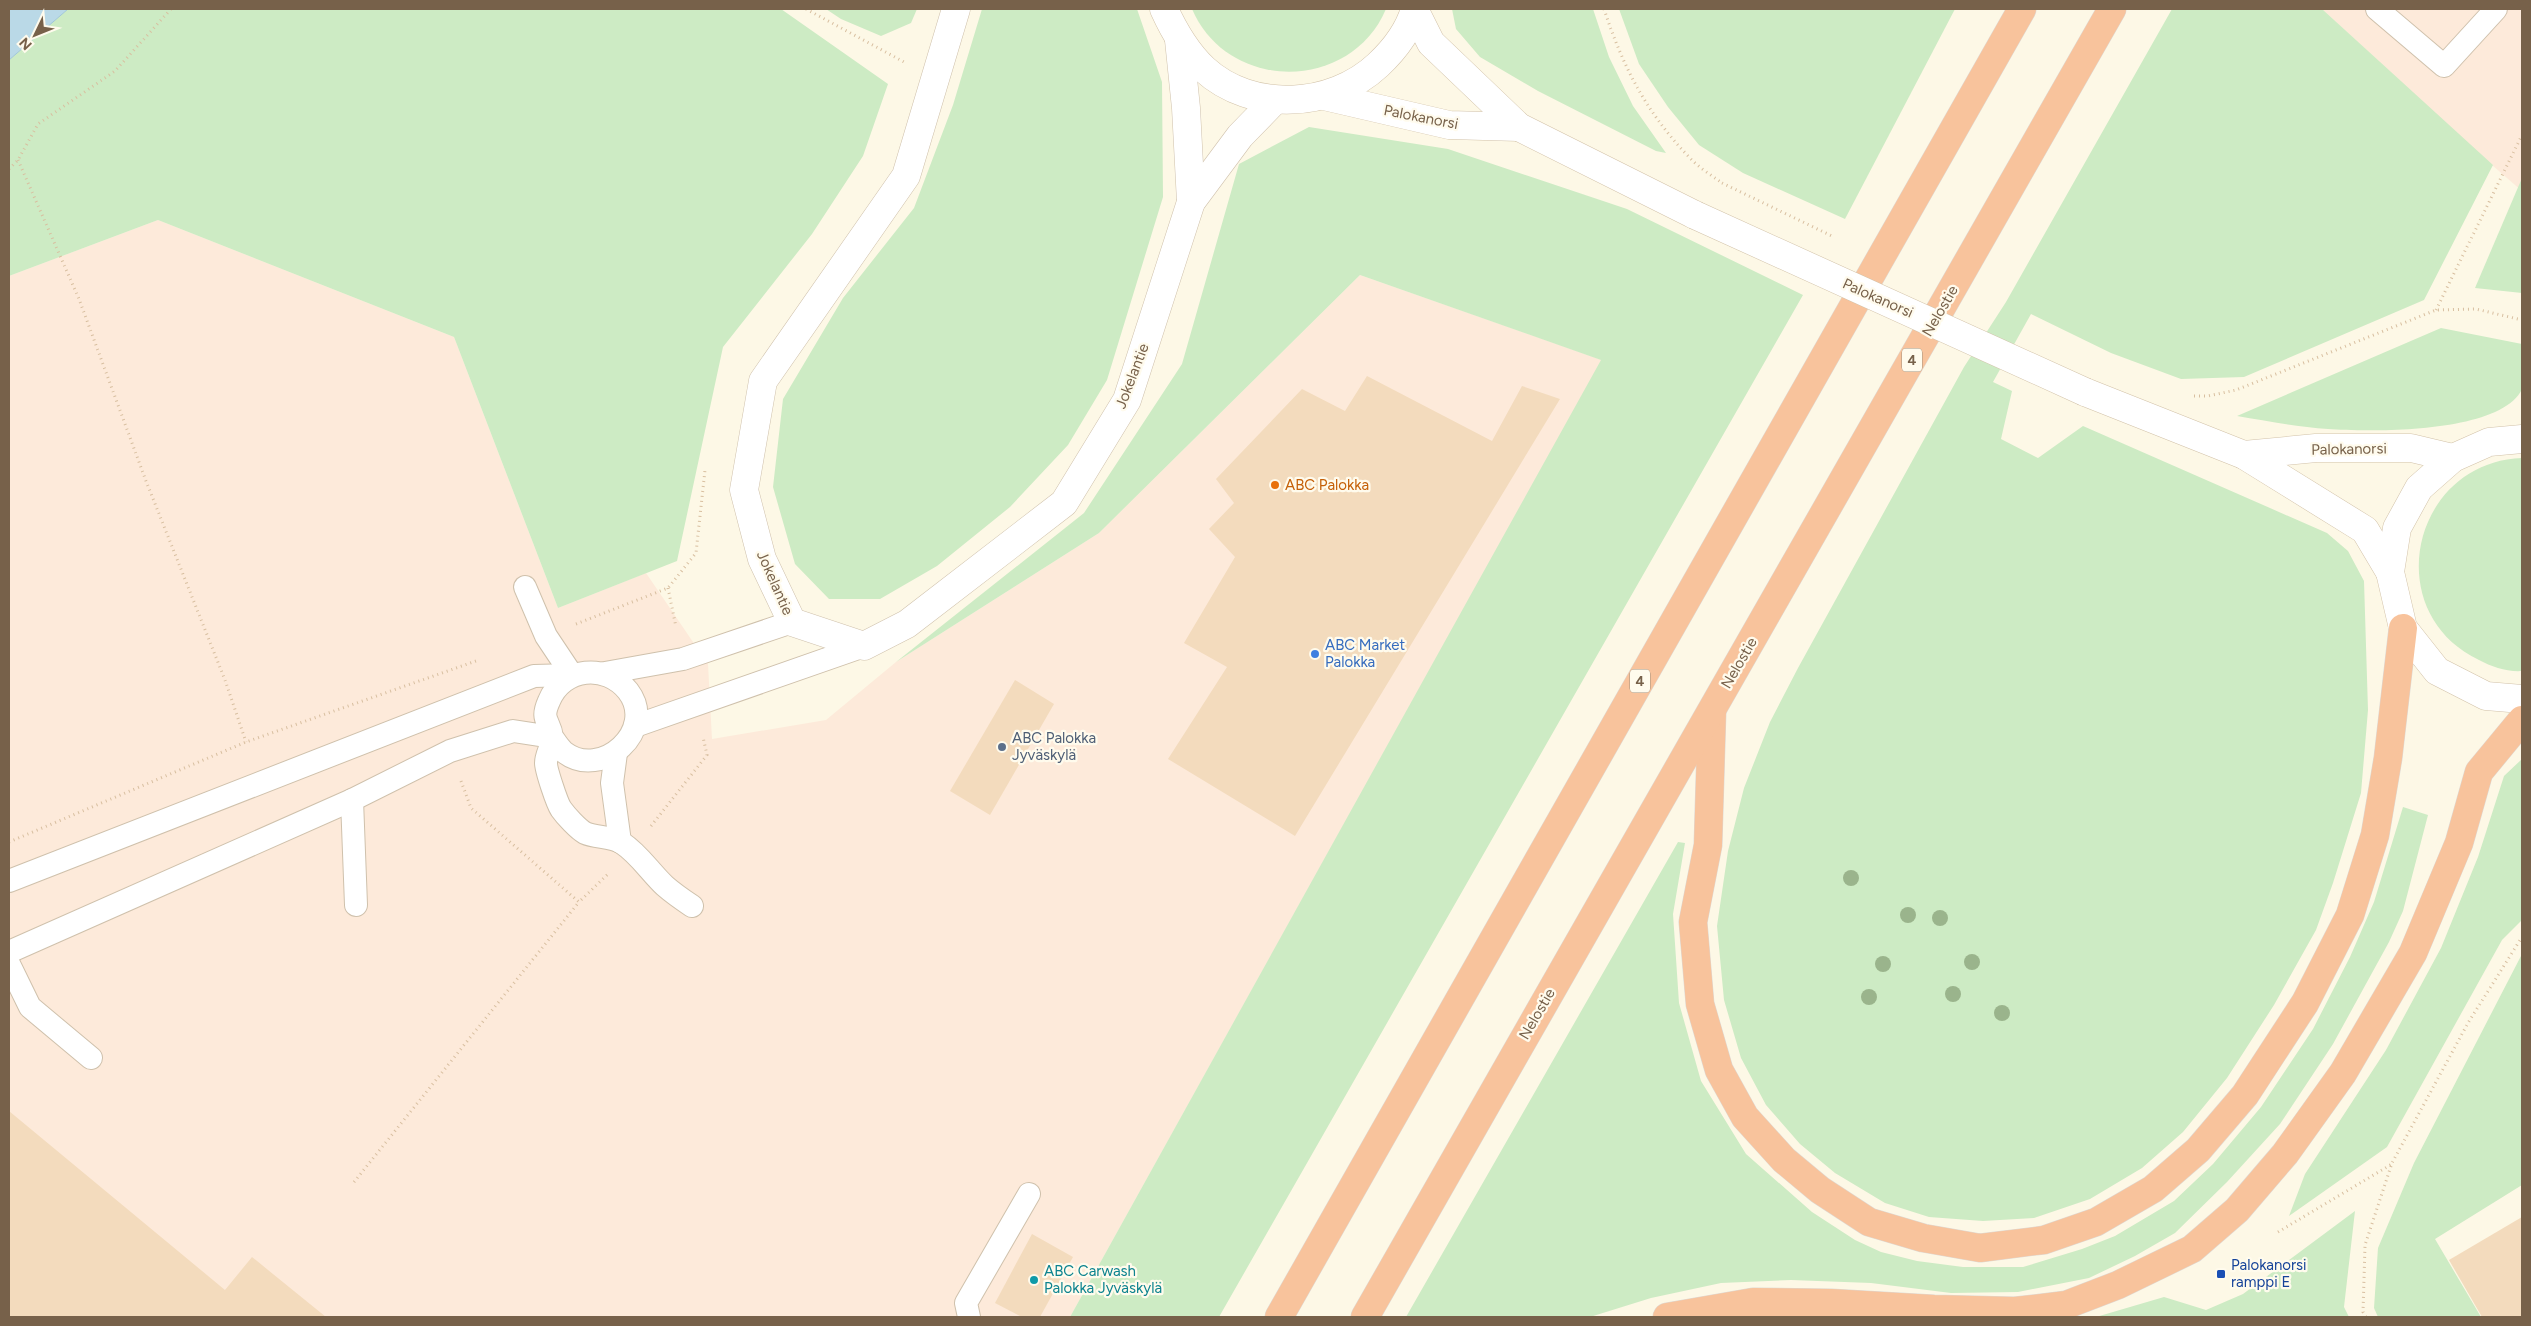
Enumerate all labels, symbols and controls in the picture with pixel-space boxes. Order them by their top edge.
north arrow [10,10,60,60]
text: N [16,34,36,53]
street label: Palokanorsi [1382,101,1460,133]
street label: Palokanorsi [1840,274,1916,322]
street label: Nelostie [1918,282,1962,340]
street label: Jokelantie [1111,341,1153,411]
road number: 4 [1902,348,1922,372]
street label: Palokanorsi [2311,439,2387,459]
place label: ABC Palokka [1285,476,1369,494]
marker: ABC Palokka [1269,479,1281,491]
street label: Jokelantie [753,548,797,618]
street label: Nelostie [1717,634,1761,692]
place label: ABC Market Palokka [1325,636,1406,671]
marker: ABC Market Palokka [1309,648,1321,660]
road number: 4 [1630,669,1650,692]
place label: ABC Palokka Jyväskylä [1012,729,1096,764]
marker: ABC Palokka Jyväskylä [996,741,1008,753]
street label: Nelostie [1515,985,1559,1043]
place label: Palokanorsi ramppi E [2231,1256,2307,1291]
place label: ABC Carwash Palokka Jyväskylä [1044,1262,1162,1297]
marker: Palokanorsi ramppi E [2215,1268,2227,1280]
marker: ABC Carwash Palokka Jyväskylä [1028,1274,1040,1286]

